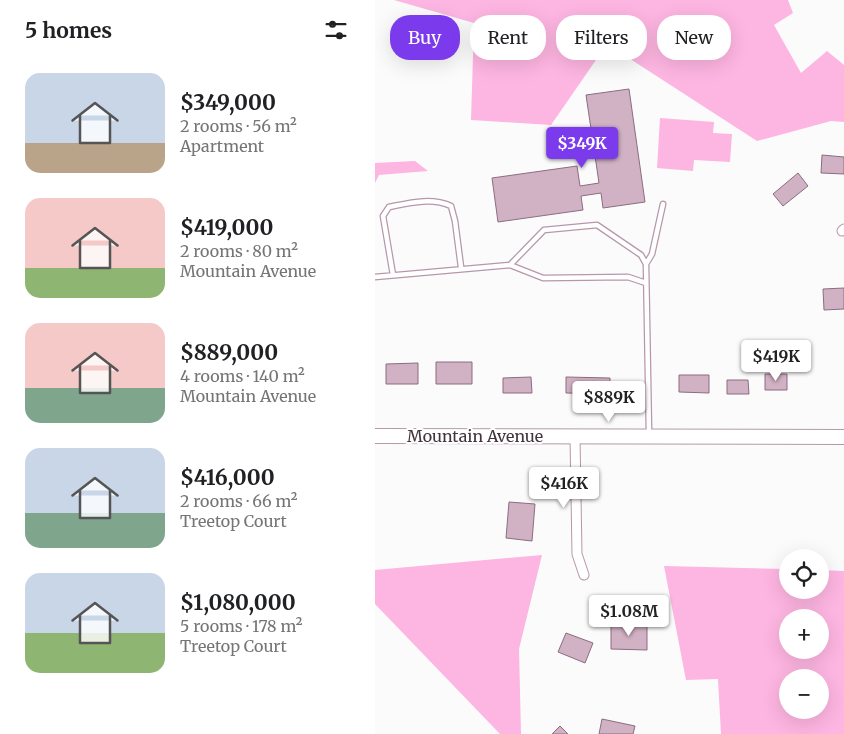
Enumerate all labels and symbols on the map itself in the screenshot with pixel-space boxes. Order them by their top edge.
pin: $349K [547,126,617,169]
pin: $419K [741,340,811,382]
pin: $889K [574,380,644,423]
street label: Mountain Avenue [407,426,543,446]
pin: $416K [529,466,599,509]
pin: $1.08M [588,594,670,637]

